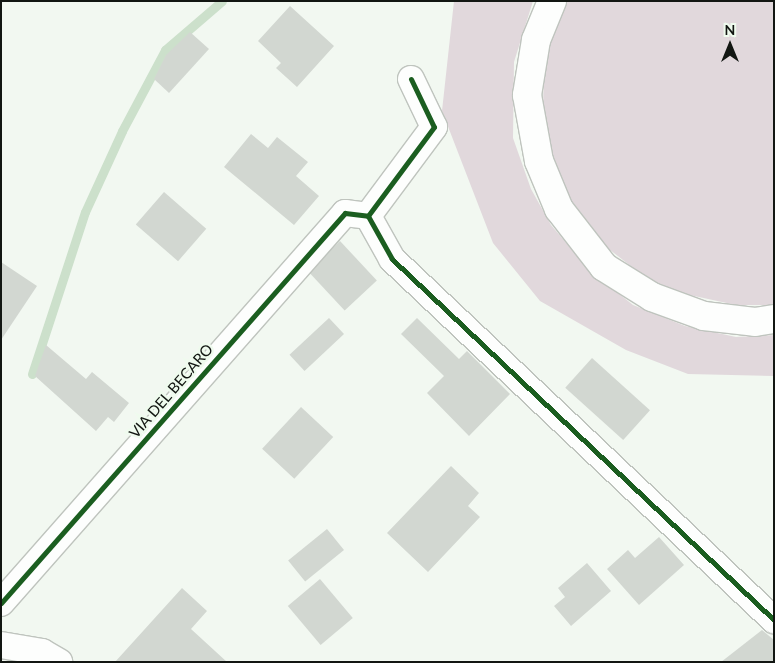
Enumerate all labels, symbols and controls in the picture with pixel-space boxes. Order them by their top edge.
north arrow [705,20,755,70]
text: N [725,21,735,38]
street label: VIA DEL BECARO [125,340,217,442]

